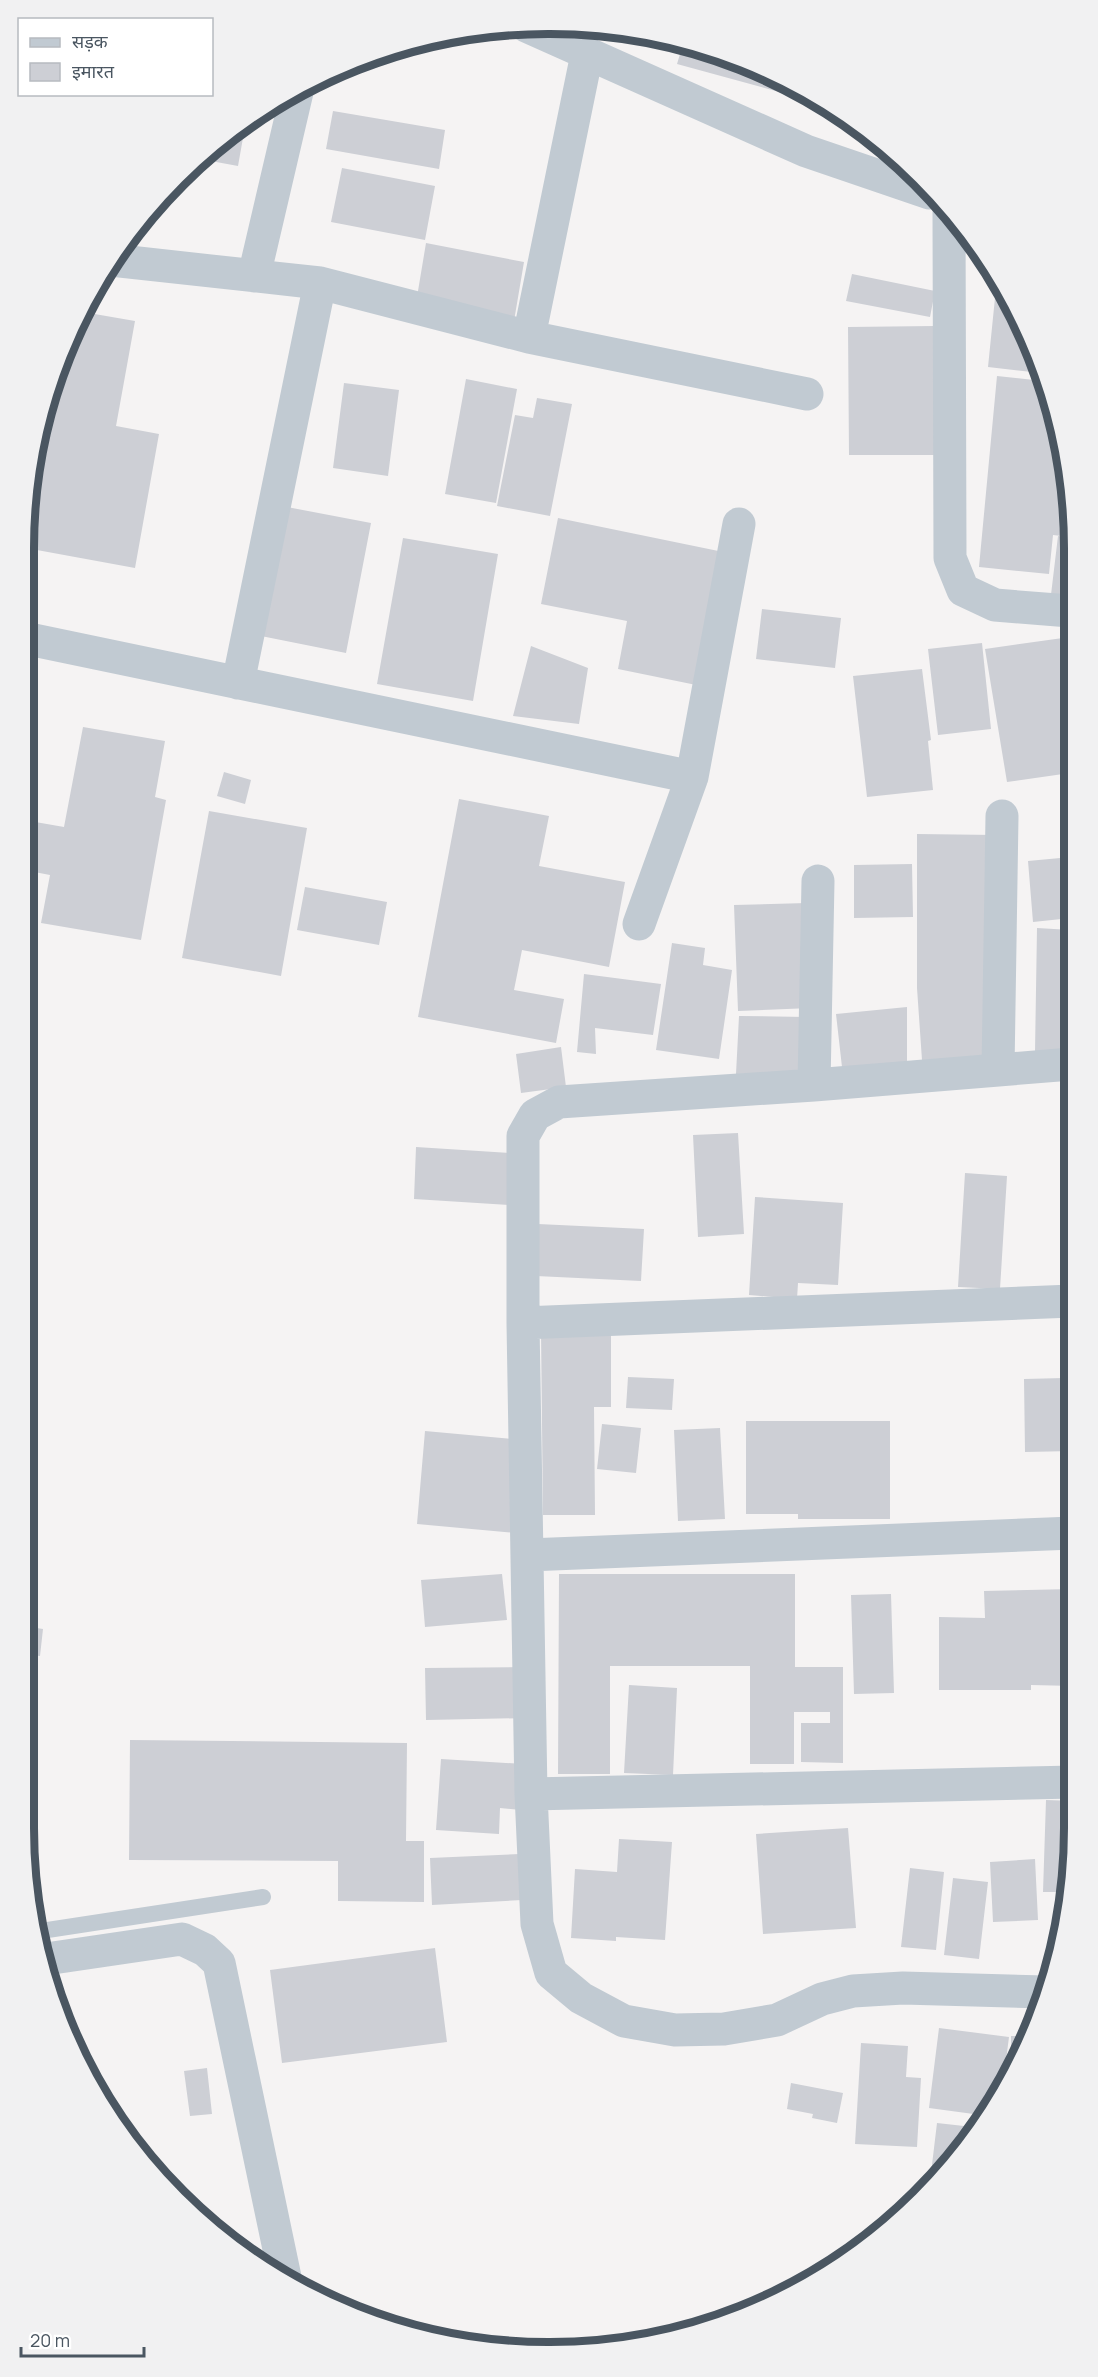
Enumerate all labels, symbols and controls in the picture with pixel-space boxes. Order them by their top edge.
legend [18,18,213,96]
text: सड़क [72,29,109,53]
text: इमारत [72,59,115,83]
scale bar [21,2320,144,2358]
text: 20 m [30,2328,70,2352]

